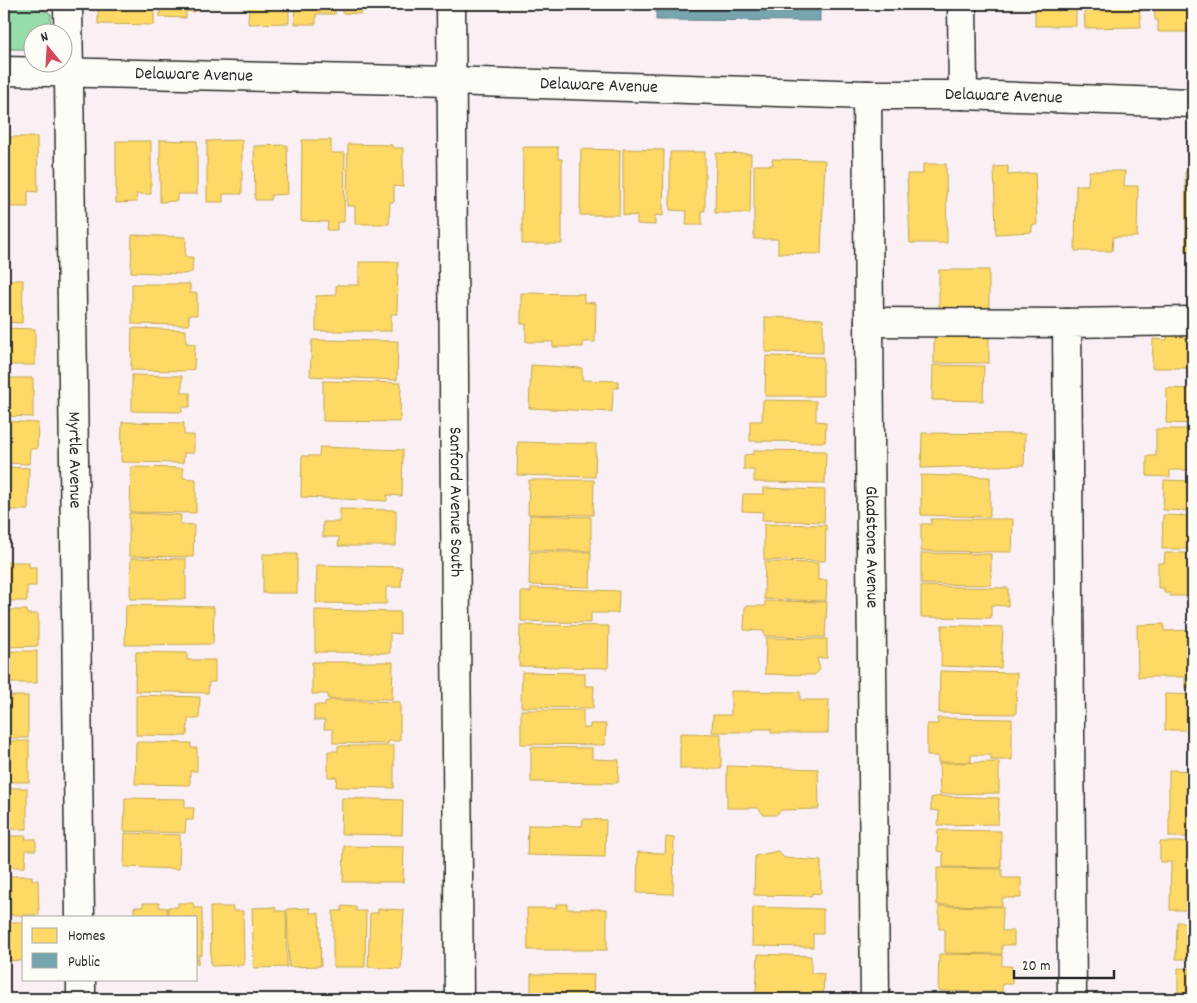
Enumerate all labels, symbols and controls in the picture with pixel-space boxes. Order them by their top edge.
north arrow [22,22,72,72]
text: N [38,27,51,48]
street label: Delaware Avenue [135,61,253,89]
street label: Delaware Avenue [539,71,658,100]
street label: Delaware Avenue [945,82,1063,111]
street label: Myrtle Avenue [61,411,87,509]
street label: Sanford Avenue South [442,427,468,577]
street label: Gladstone Avenue [858,486,884,608]
legend [22,916,198,980]
text: Homes [68,926,106,948]
scale bar [1014,948,1114,980]
text: Public [68,952,100,974]
text: 20 m [1022,956,1050,978]

